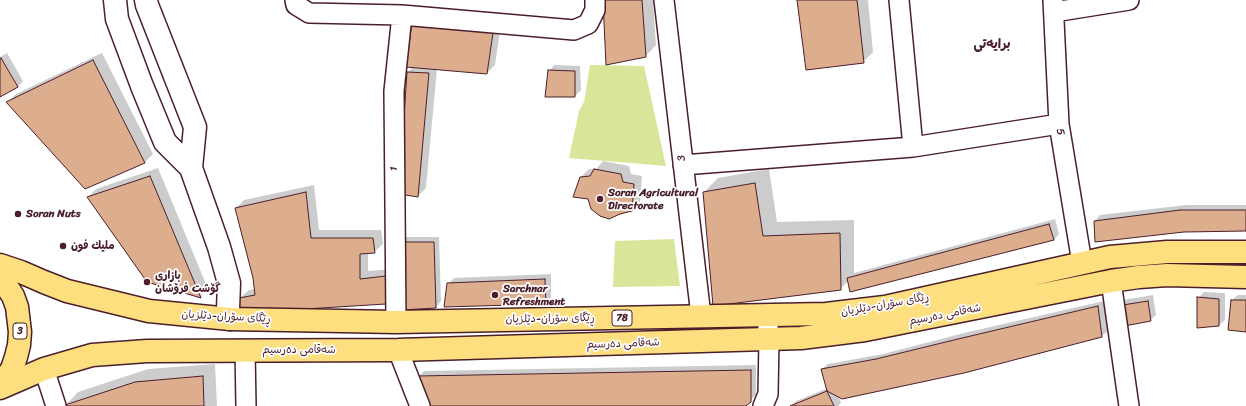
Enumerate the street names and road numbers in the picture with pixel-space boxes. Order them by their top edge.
street label: 5 [1053,128,1067,136]
street label: 3 [675,154,689,162]
street label: 1 [387,167,401,171]
street label: ڕێگای سۆران-دێلزیان [840,291,930,319]
street label: شەقامی دەرسیم [908,302,982,328]
street label: ڕێگای سۆران-دێلزیان [181,308,271,326]
road number: 78 [612,310,632,326]
street label: ڕێگای سۆران-دێلزیان [505,312,595,326]
road number: 3 [13,323,27,339]
street label: شەقامی دەرسیم [586,336,660,352]
street label: شەقامی دەرسیم [262,343,336,357]

